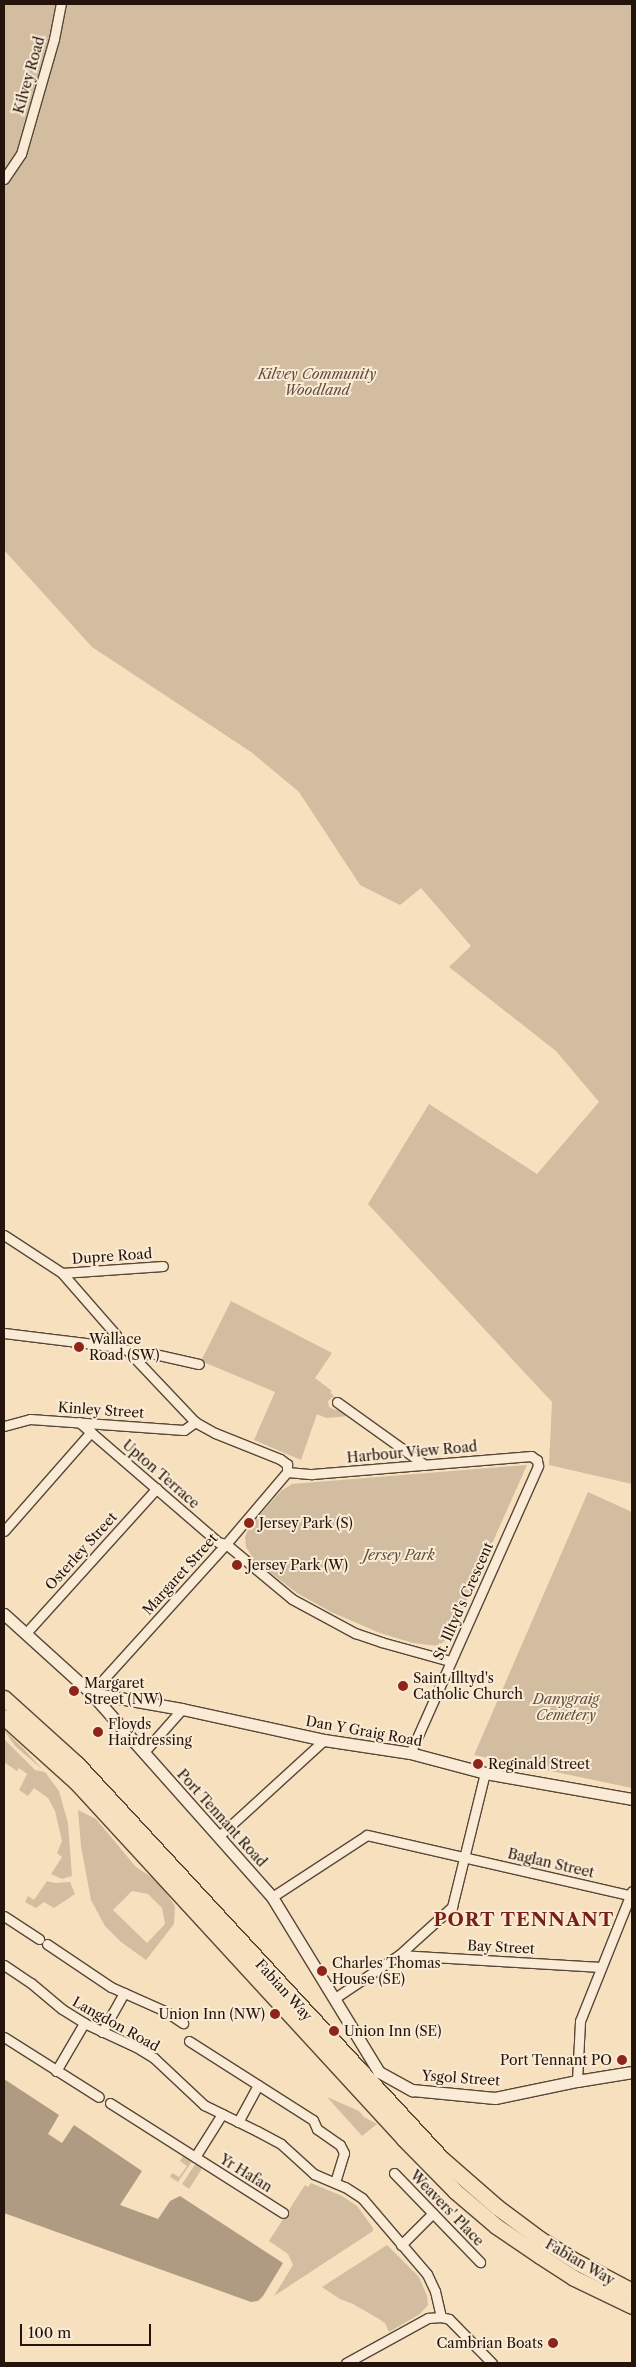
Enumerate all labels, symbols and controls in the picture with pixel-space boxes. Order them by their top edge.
street label: Kilvey Road [10,34,48,116]
park label: Kilvey Community Woodland [258,366,376,398]
street label: Dupre Road [71,1245,153,1267]
place label: Wallace Road (SW) [89,1331,159,1364]
marker: Wallace Road (SW) [73,1341,85,1353]
street label: Kinley Street [57,1399,145,1421]
street label: Upton Terrace [119,1436,203,1512]
street label: Harbour View Road [345,1438,479,1466]
street label: Osterley Street [42,1508,120,1594]
place label: Jersey Park (S) [259,1515,354,1531]
marker: Jersey Park (S) [243,1517,255,1529]
street label: Margaret Street [139,1530,221,1618]
street label: St. Illtyd's Crescent [429,1539,497,1663]
park label: Jersey Park [363,1547,435,1563]
place label: Jersey Park (W) [247,1557,349,1573]
marker: Jersey Park (W) [231,1559,243,1571]
place label: Saint Illtyd's Catholic Church [413,1670,523,1702]
place label: Margaret Street (NW) [84,1675,163,1708]
marker: Saint Illtyd's Catholic Church [397,1680,409,1692]
marker: Margaret Street (NW) [68,1685,80,1697]
park label: Danygraig Cemetery [533,1691,599,1724]
street label: Dan Y Graig Road [304,1712,424,1750]
place label: Floyds Hairdressing [108,1716,192,1748]
marker: Floyds Hairdressing [92,1726,104,1738]
place label: Reginald Street [488,1756,590,1772]
marker: Reginald Street [472,1758,484,1770]
street label: Port Tennant Road [174,1766,270,1870]
street label: Baglan Street [506,1845,596,1881]
district label: PORT TENNANT [432,1909,616,1931]
street label: Bay Street [467,1937,535,1957]
place label: Charles Thomas House (SE) [332,1955,441,1988]
street label: Fabian Way [252,1956,316,2024]
marker: Charles Thomas House (SE) [316,1965,328,1977]
street label: Langdon Road [70,1993,162,2055]
place label: Union Inn (NW) [159,2006,265,2022]
marker: Union Inn (NW) [269,2008,281,2020]
place label: Union Inn (SE) [344,2023,441,2039]
marker: Union Inn (SE) [328,2025,340,2037]
place label: Port Tennant PO [500,2052,612,2068]
marker: Port Tennant PO [616,2054,628,2066]
street label: Ysgol Street [421,2067,501,2089]
street label: Yr Hafan [217,2150,275,2196]
street label: Weavers' Place [407,2167,487,2249]
street label: Fabian Way [542,2235,618,2289]
scale bar [22,2314,154,2346]
text: 100 m [28,2323,71,2342]
place label: Cambrian Boats [437,2335,543,2351]
marker: Cambrian Boats [547,2337,559,2349]

